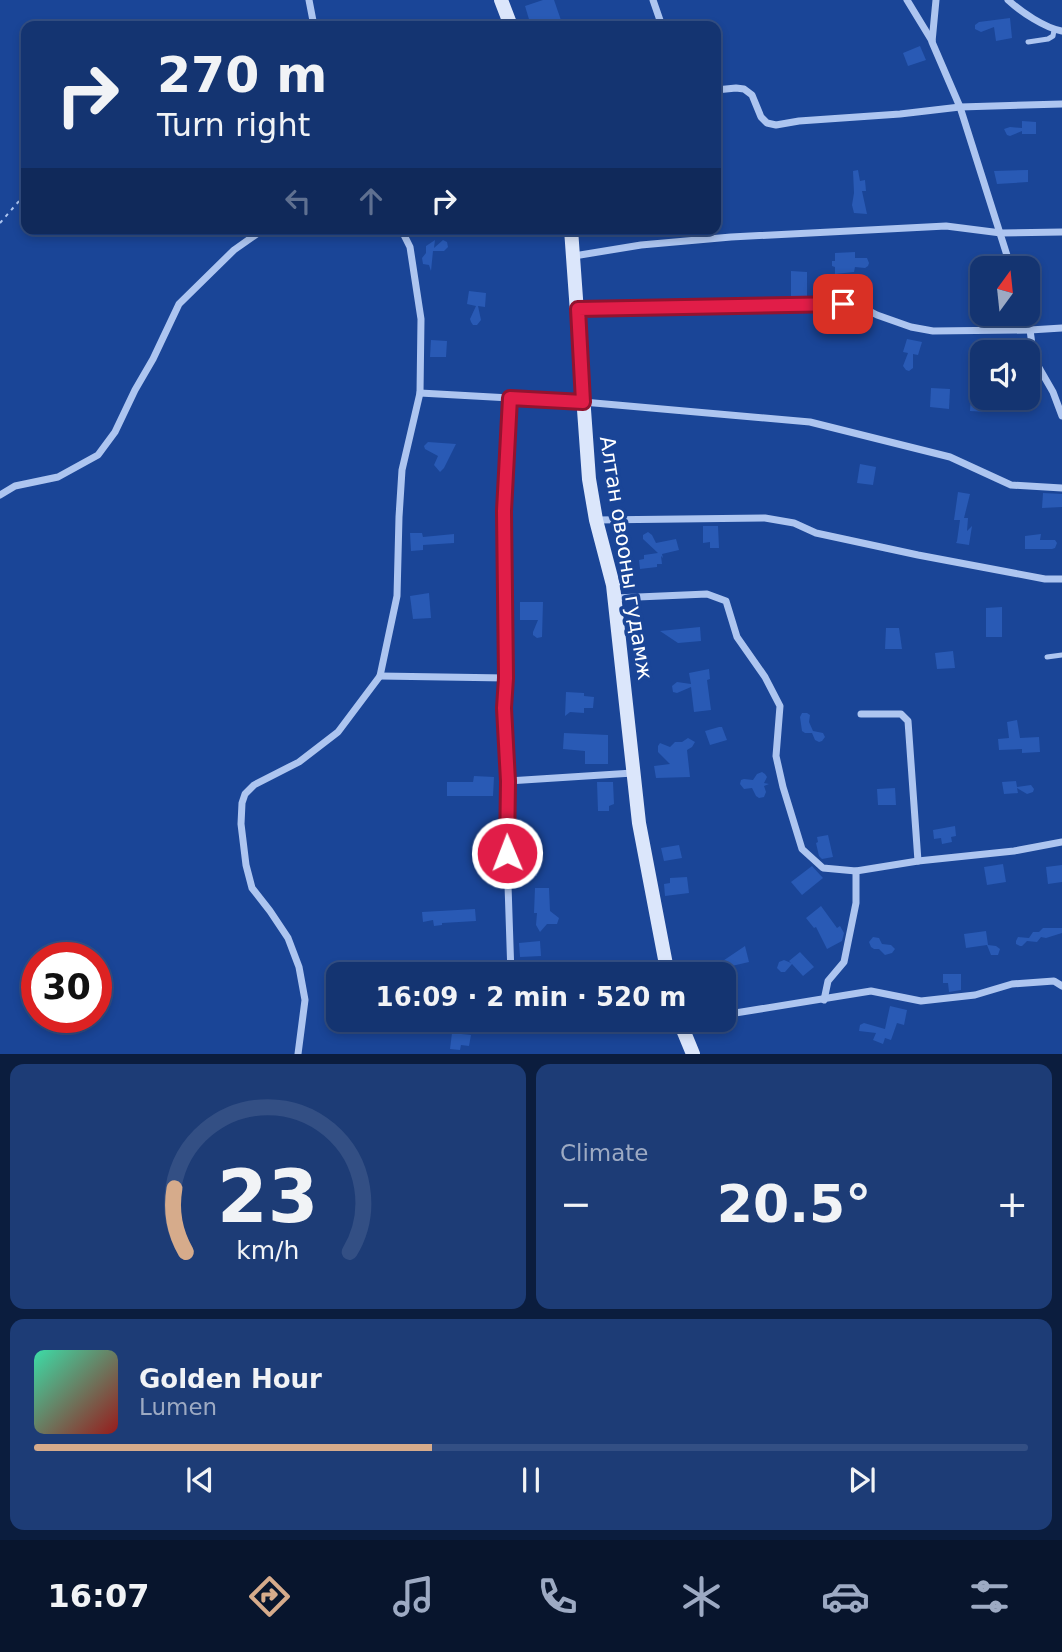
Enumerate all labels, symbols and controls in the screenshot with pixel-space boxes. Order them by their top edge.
text: 270 m [157,47,327,104]
icon: right [42,49,133,140]
text: Turn right [157,106,310,144]
icon: left [279,182,317,220]
icon: ahead [352,182,390,220]
icon: right [425,182,463,220]
north arrow [970,256,1040,326]
map controls [970,256,1040,410]
pin [813,274,873,334]
icon: arrive [824,285,862,323]
button: sound [970,340,1040,410]
street label: Алтан овооны гудамж [595,434,657,682]
position arrow [470,816,544,890]
speed limit sign: 30 [21,942,112,1033]
text: 16:09 · 2 min · 520 m [376,982,686,1012]
text: Climate [560,1140,649,1166]
text: 23 [217,1155,319,1240]
text: 20.5° [717,1174,871,1234]
text: − [560,1182,592,1226]
text: + [996,1182,1028,1226]
text: km/h [236,1236,300,1265]
text: Golden Hour [139,1364,322,1394]
text: Lumen [139,1394,217,1420]
icon: previous [181,1461,219,1499]
icon: pause [512,1461,550,1499]
icon: next [843,1461,881,1499]
icon: directions [245,1572,294,1621]
icon: music [389,1572,438,1621]
icon: phone [533,1572,582,1621]
icon: climate [677,1572,726,1621]
icon: car [821,1572,870,1621]
icon: filters [965,1572,1014,1621]
text: 16:07 [48,1577,149,1615]

